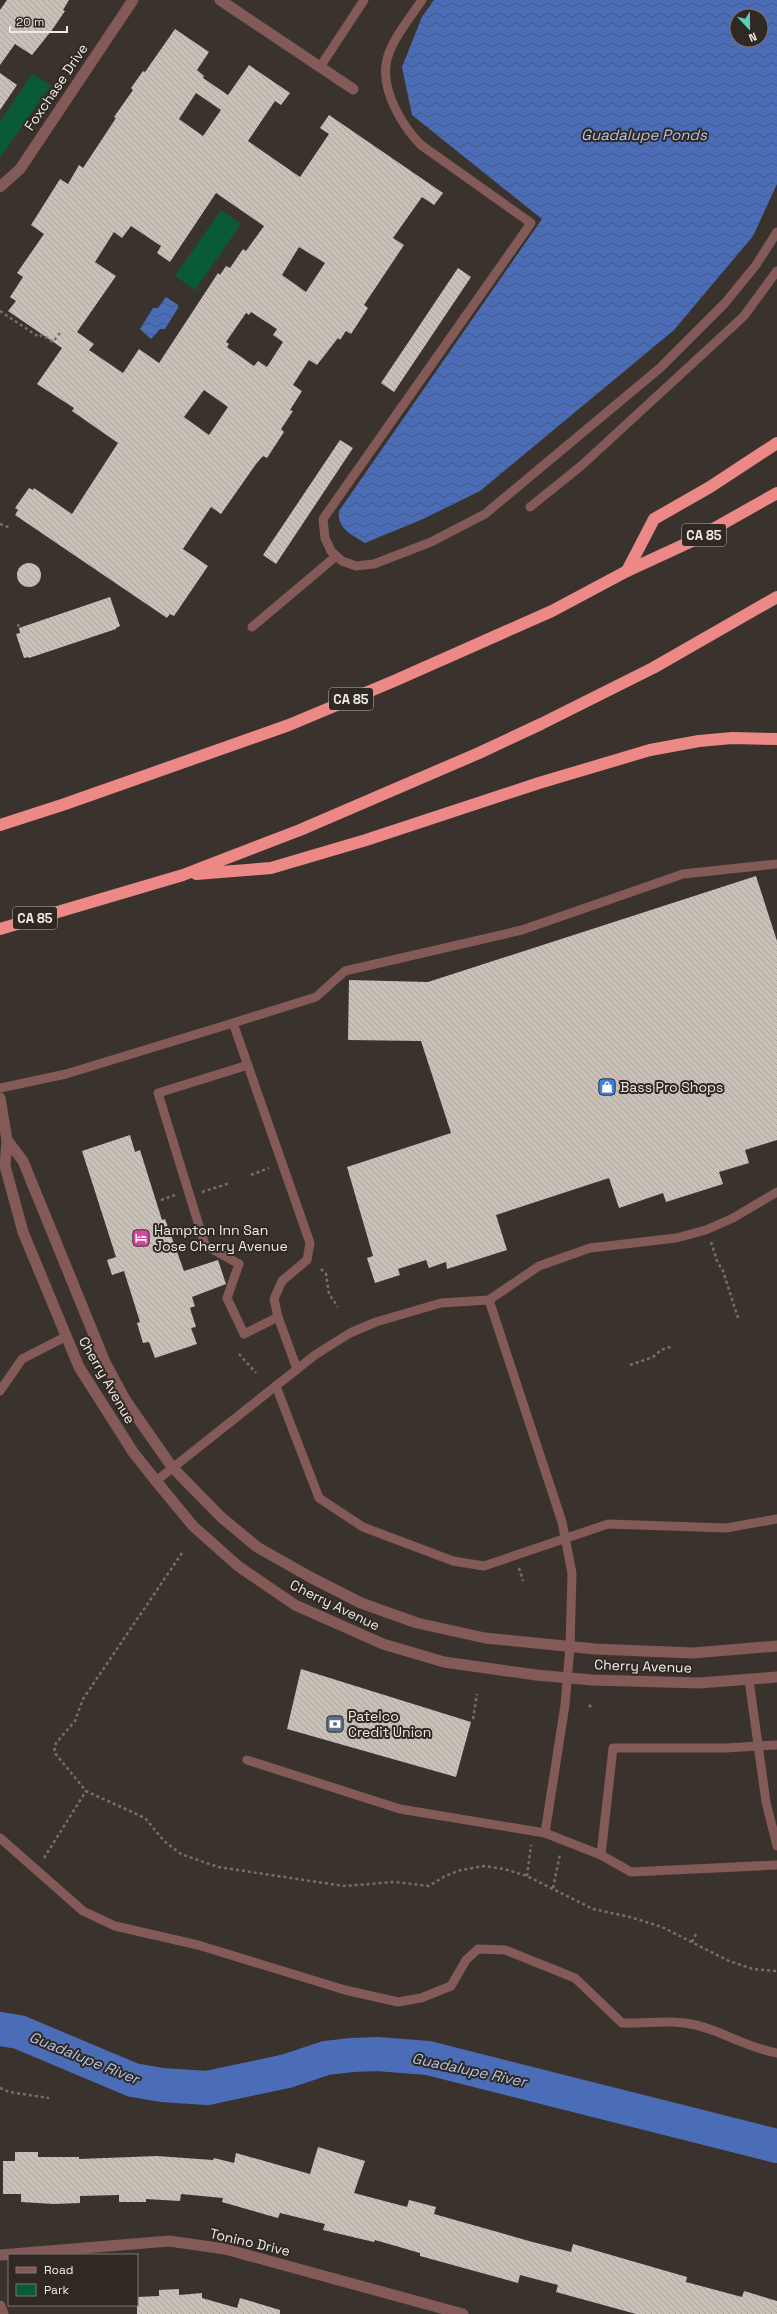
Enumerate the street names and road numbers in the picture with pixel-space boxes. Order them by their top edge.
street label: Foxchase Drive [20,40,92,134]
road number: CA 85 [682,524,726,546]
road number: CA 85 [329,688,373,710]
road number: CA 85 [13,907,57,929]
street label: Cherry Avenue [75,1333,139,1427]
street label: Cherry Avenue [287,1575,383,1635]
street label: Cherry Avenue [594,1655,692,1677]
street label: Tonino Drive [208,2224,292,2260]

